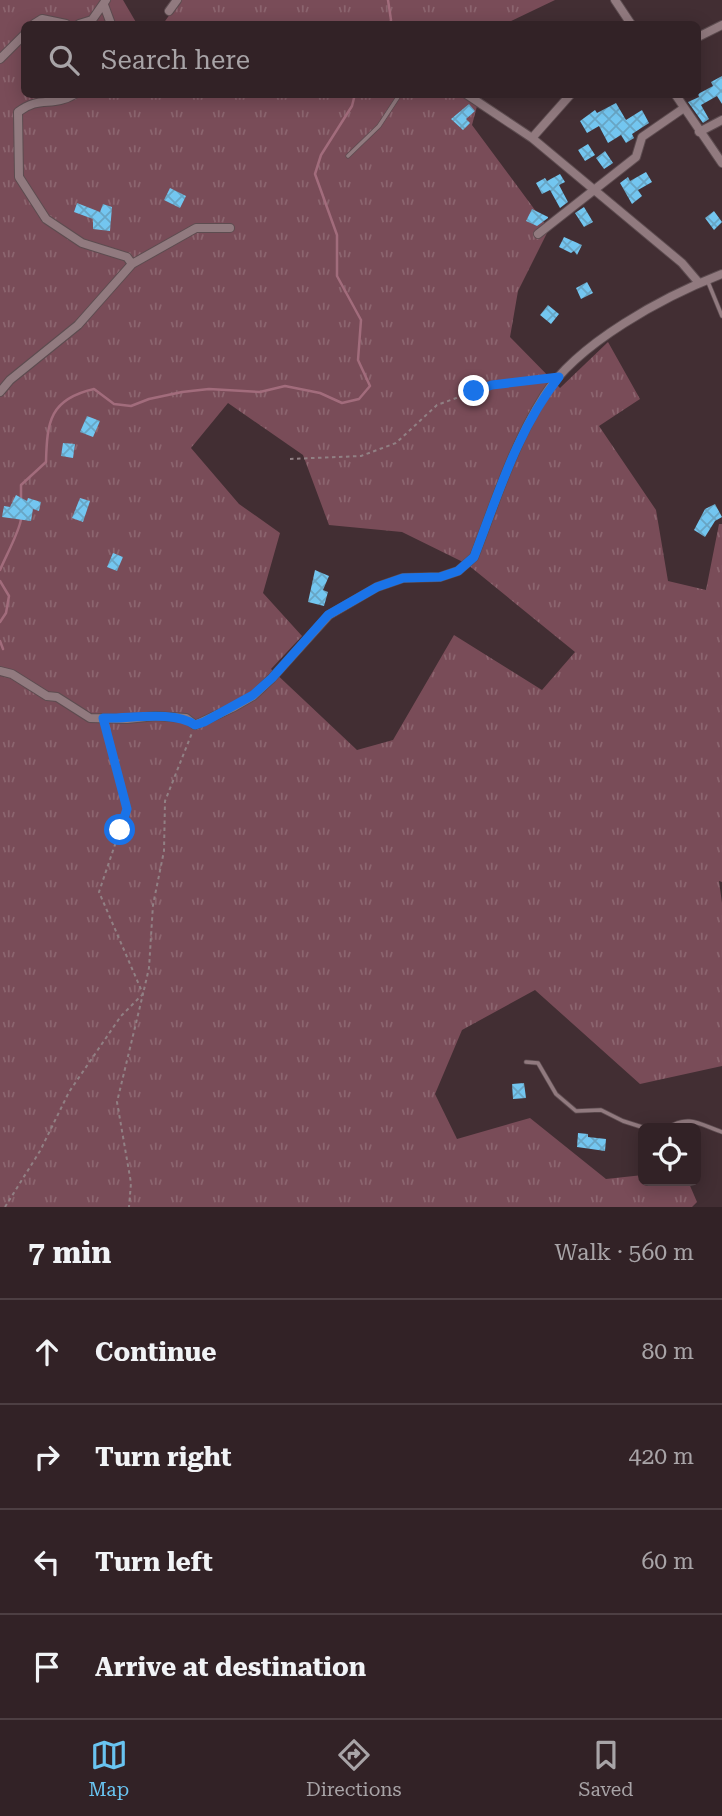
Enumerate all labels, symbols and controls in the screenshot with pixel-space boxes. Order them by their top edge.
search box [21,21,701,98]
icon: search [45,41,83,79]
text: Search here [101,45,250,75]
route end [458,375,489,406]
route start [104,814,135,845]
map controls [638,1123,701,1186]
button: locate [638,1123,701,1186]
text: 7 min [28,1235,111,1270]
text: Walk · 560 m [555,1239,694,1266]
icon: ahead [28,1333,66,1371]
text: Continue [95,1337,217,1367]
text: 80 m [641,1338,694,1365]
icon: right [28,1438,66,1476]
text: Turn right [95,1442,231,1472]
text: 420 m [629,1443,694,1470]
icon: left [28,1543,66,1581]
text: Turn left [95,1547,213,1577]
text: 60 m [641,1548,694,1575]
icon: arrive [28,1648,66,1686]
text: Arrive at destination [95,1652,366,1682]
tab: Map [88,1736,129,1801]
tab: Directions [306,1736,402,1801]
tab: Saved [578,1736,634,1801]

